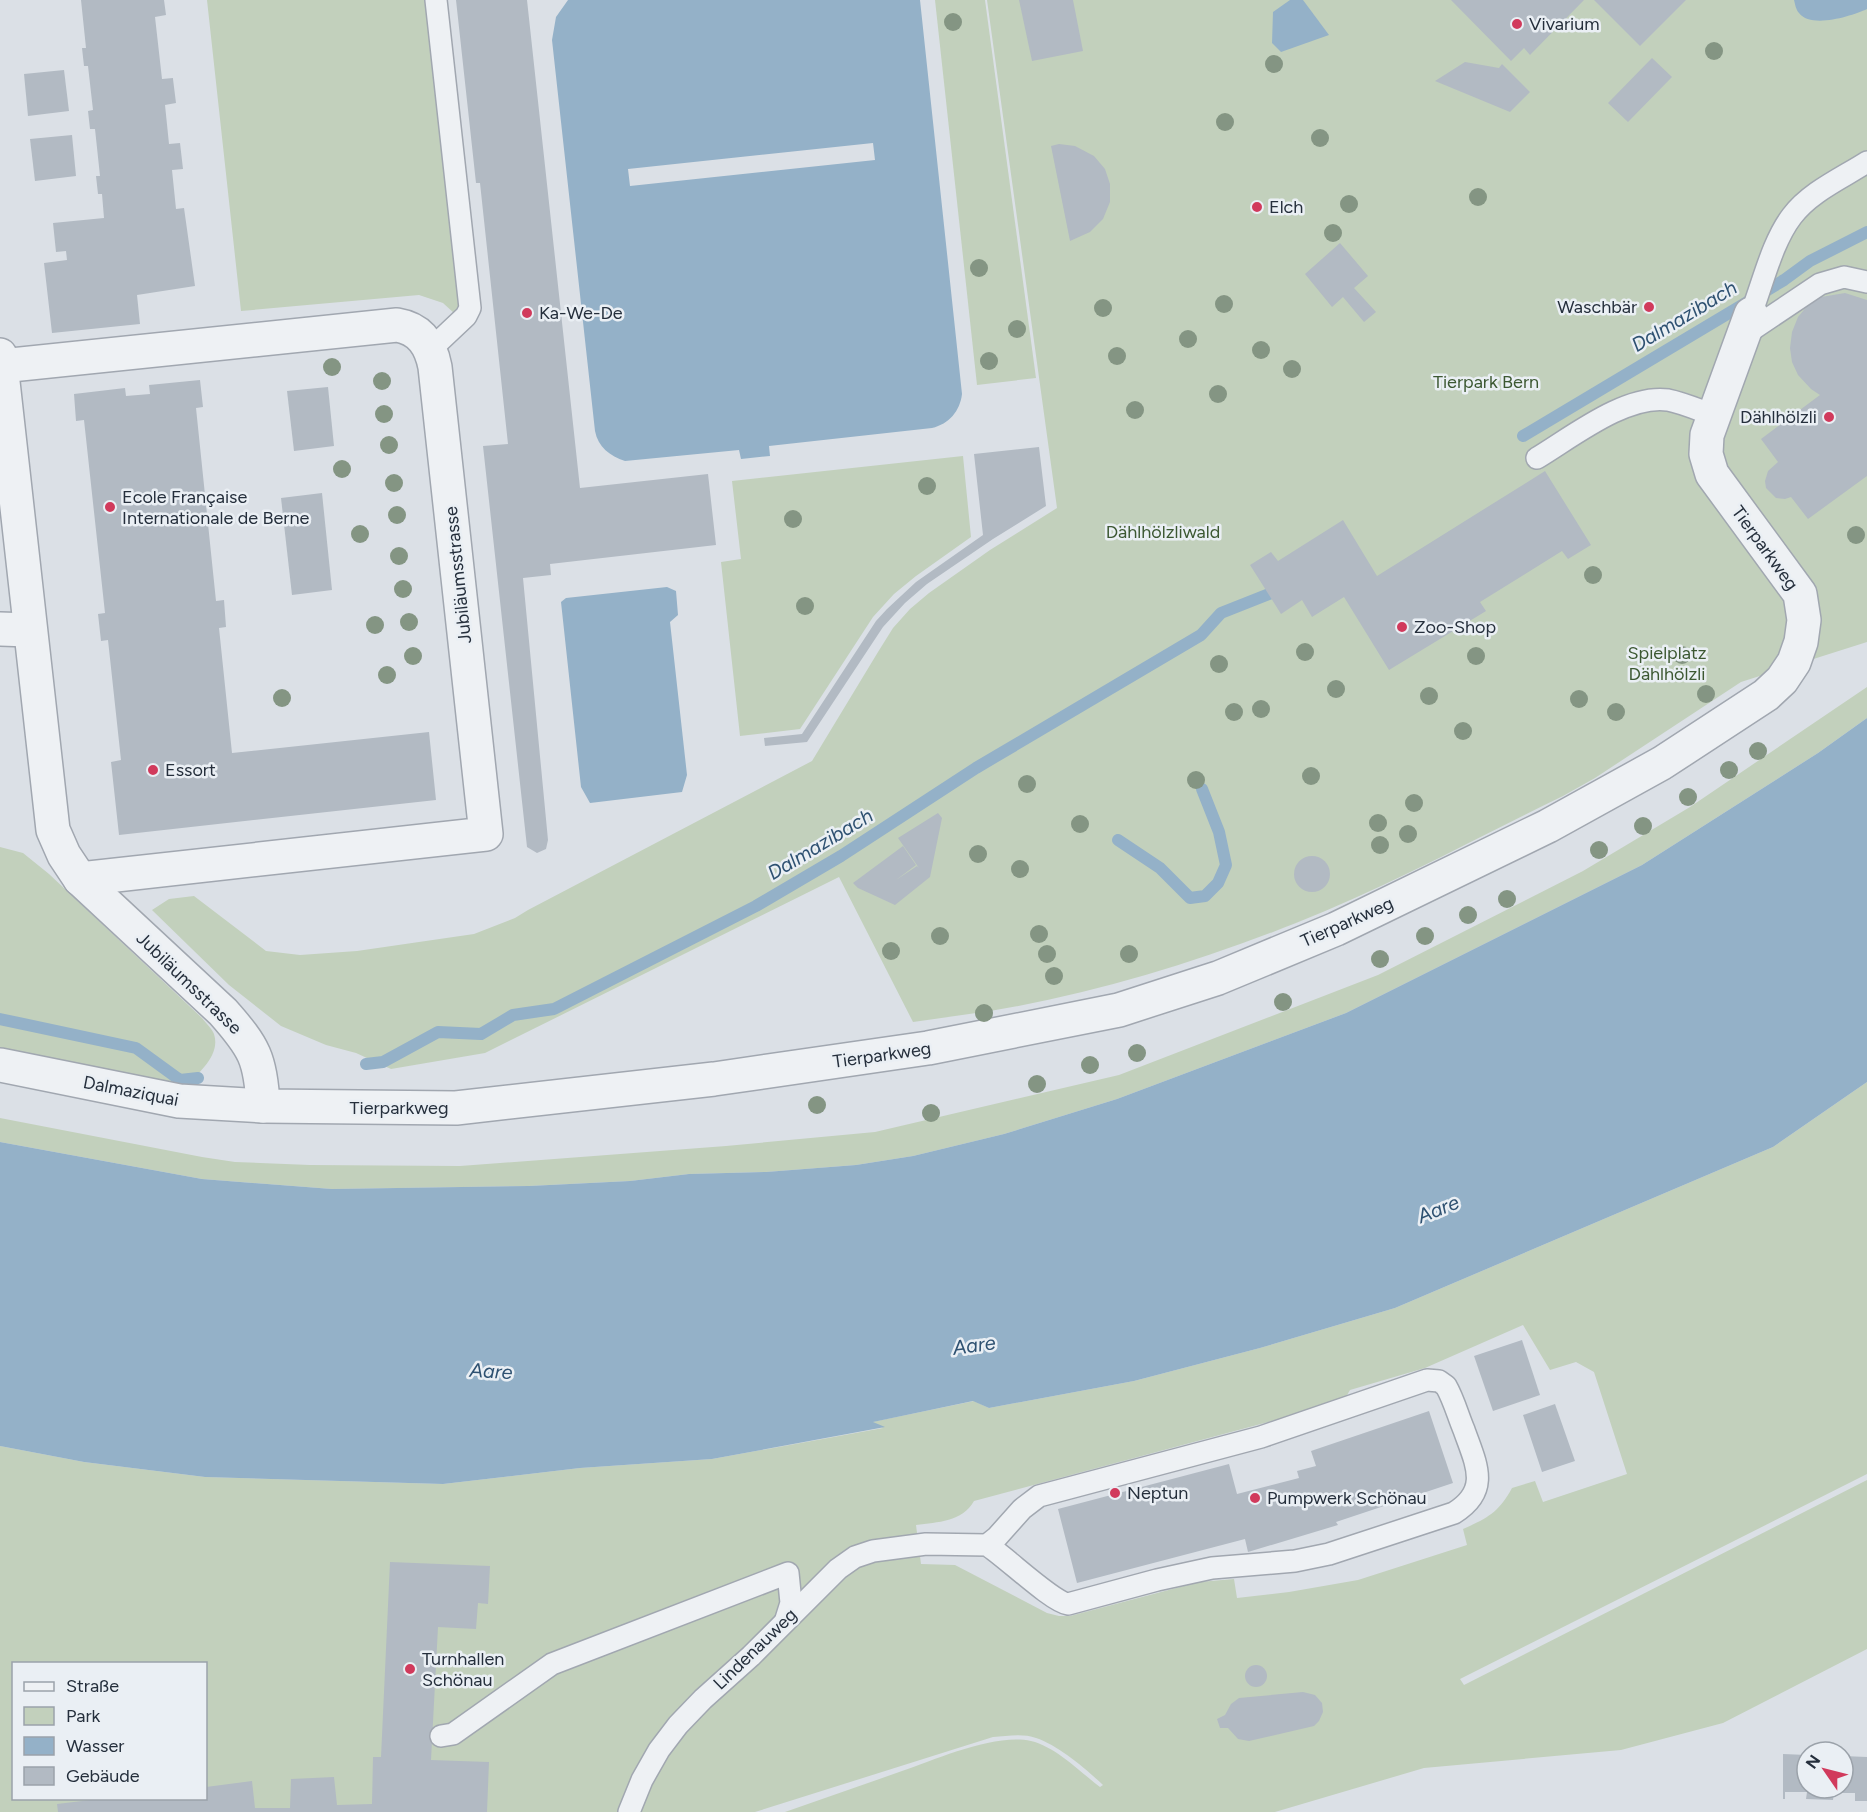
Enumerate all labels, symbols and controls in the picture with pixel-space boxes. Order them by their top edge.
place label: Vivarium [1529,13,1600,35]
marker: Vivarium [1510,17,1524,31]
place label: Elch [1269,196,1303,218]
marker: Elch [1250,200,1264,214]
water label: Dalmazibach [1627,275,1741,357]
place label: Waschbär [1557,296,1637,318]
marker: Waschbär [1642,300,1656,314]
place label: Ka-We-De [539,302,623,324]
marker: Ka-We-De [520,306,534,320]
park label: Tierpark Bern [1433,371,1539,393]
place label: Dählhölzli [1740,406,1817,428]
marker: Dählhölzli [1822,410,1836,424]
place label: Ecole Française Internationale de Berne [122,486,309,529]
marker: Ecole Française Internationale de Berne [103,500,117,514]
street label: Tierparkweg [1727,502,1803,594]
street label: Jubiläumsstrasse [440,505,476,645]
park label: Dählhölzliwald [1106,521,1220,543]
place label: Zoo-Shop [1414,616,1496,638]
marker: Zoo-Shop [1395,620,1409,634]
park label: Spielplatz Dählhölzli [1627,642,1707,685]
place label: Essort [165,759,216,781]
marker: Essort [146,763,160,777]
water label: Dalmazibach [763,803,877,885]
street label: Tierparkweg [1297,892,1397,952]
street label: Jubiläumsstrasse [132,927,246,1039]
street label: Tierparkweg [831,1037,933,1073]
street label: Dalmaziquai [81,1071,181,1111]
street label: Tierparkweg [350,1097,448,1119]
water label: Aare [1413,1190,1462,1229]
water label: Aare [950,1330,997,1360]
water label: Aare [468,1358,513,1384]
place label: Neptun [1127,1482,1188,1504]
marker: Neptun [1108,1486,1122,1500]
place label: Pumpwerk Schönau [1267,1487,1427,1509]
marker: Pumpwerk Schönau [1248,1491,1262,1505]
street label: Lindenauweg [709,1604,801,1694]
place label: Turnhallen Schönau [422,1648,504,1691]
legend [12,1662,207,1800]
marker: Turnhallen Schönau [403,1662,417,1676]
text: Straße [66,1675,119,1697]
text: Park [66,1705,101,1727]
text: Wasser [66,1735,124,1757]
north arrow [1795,1740,1855,1800]
text: N [1802,1751,1824,1772]
text: Gebäude [66,1765,140,1787]

